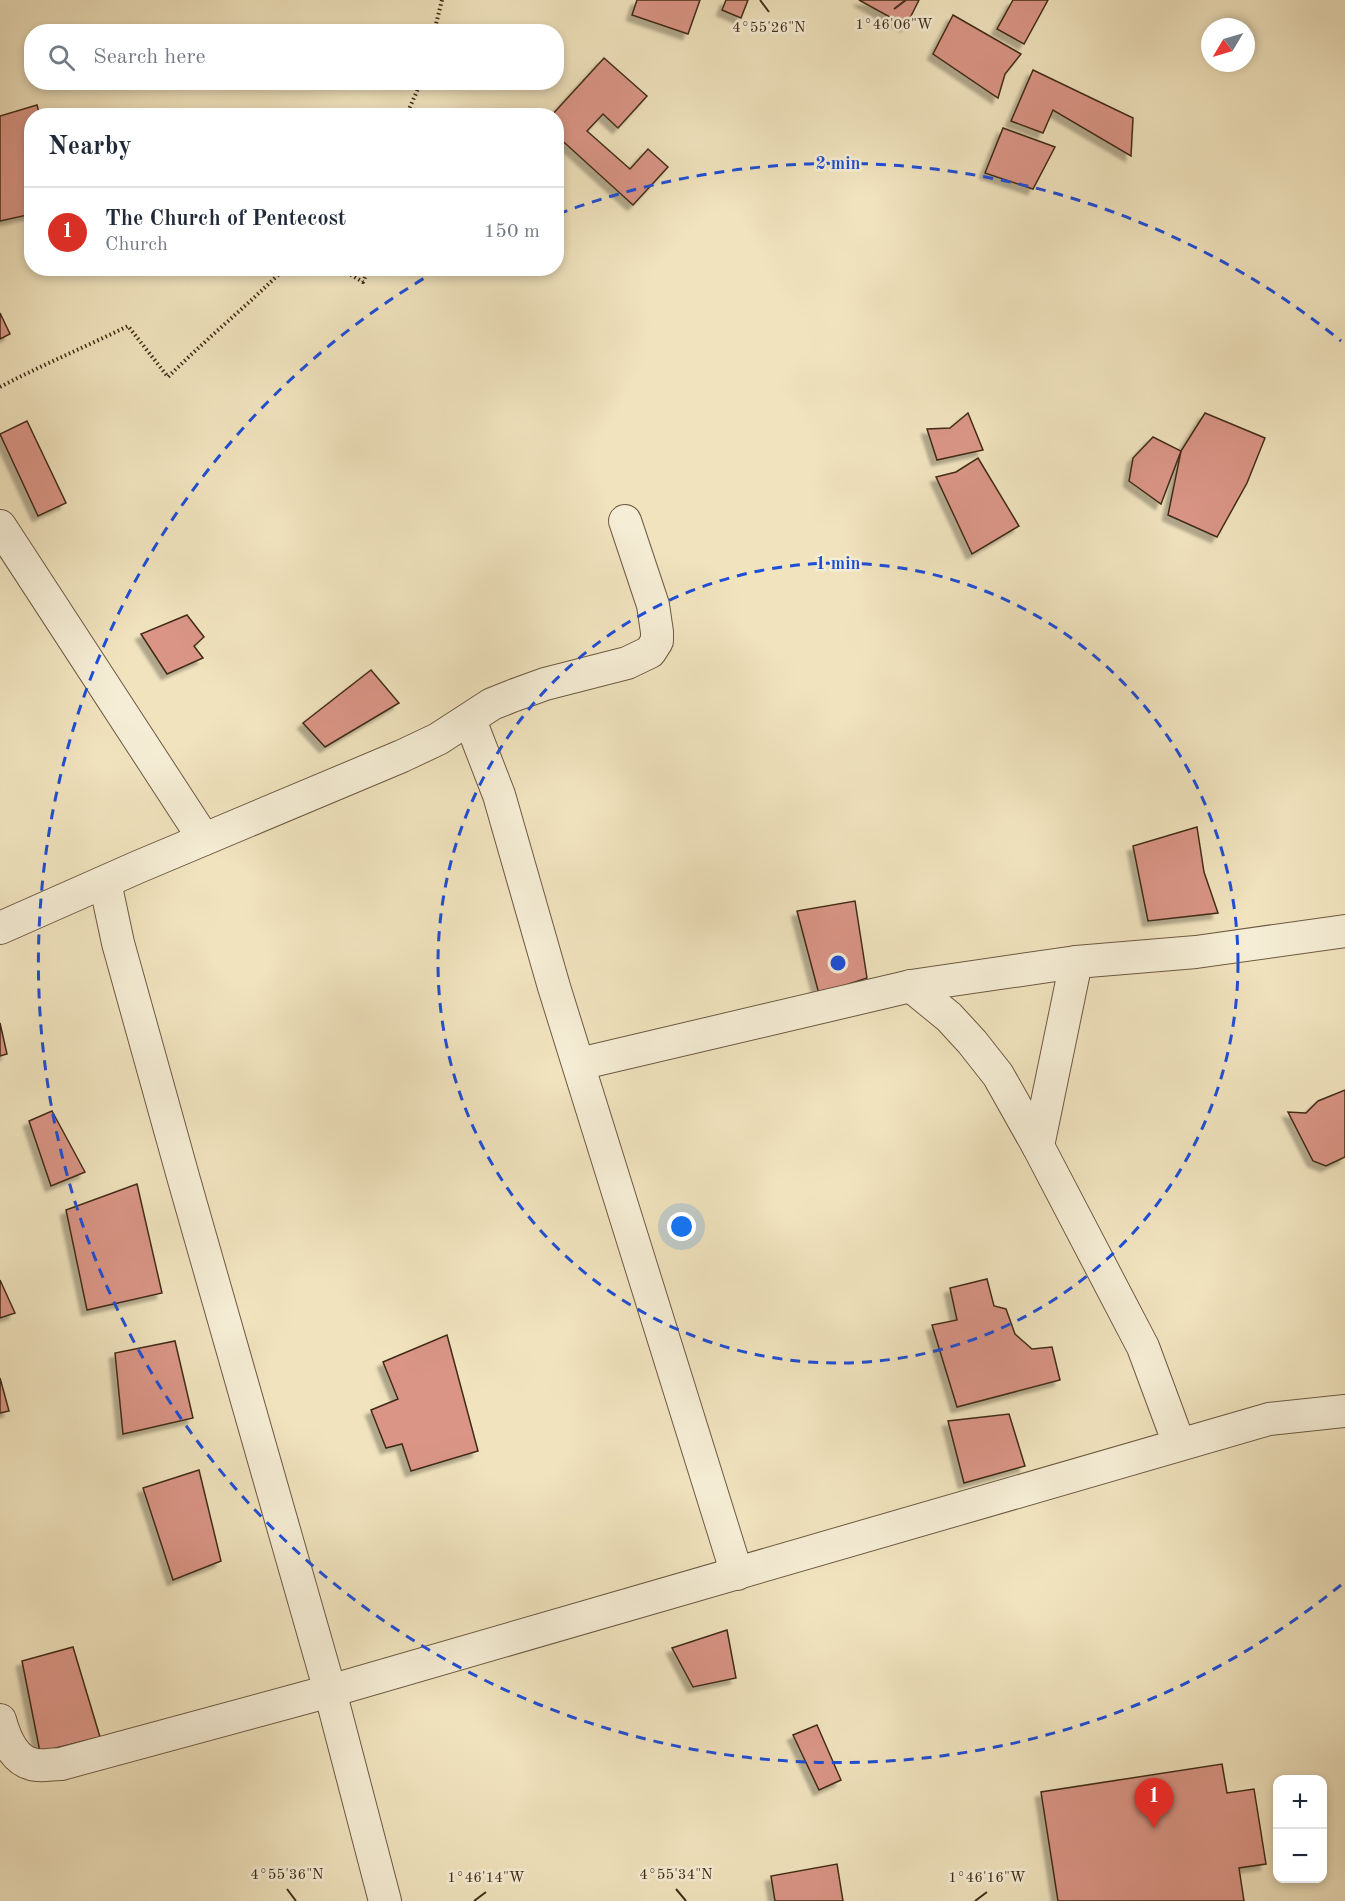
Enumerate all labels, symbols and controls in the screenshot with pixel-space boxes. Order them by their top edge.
text: 1°46'06"W [855,18,933,33]
north arrow [1201,18,1255,72]
text: 4°55'26"N [732,21,806,36]
search box [24,24,564,90]
icon: search [45,41,78,74]
text: Search here [93,46,206,68]
text: Nearby [48,134,132,160]
text: 2 min [815,155,861,173]
text: The Church of Pentecost [105,208,346,230]
text: 1 [62,222,73,242]
text: 150 m [484,222,540,242]
text: Church [105,235,168,255]
text: 1 min [815,555,861,573]
centre of rings [828,953,848,973]
your location [667,1212,696,1241]
map controls [1273,1775,1327,1883]
button: + [1273,1775,1327,1829]
pin: 1 [1134,1778,1174,1828]
button: − [1273,1829,1327,1883]
text: 4°55'36"N [250,1868,324,1883]
text: 4°55'34"N [639,1868,713,1883]
text: 1°46'14"W [447,1871,525,1886]
text: 1°46'16"W [948,1871,1026,1886]

